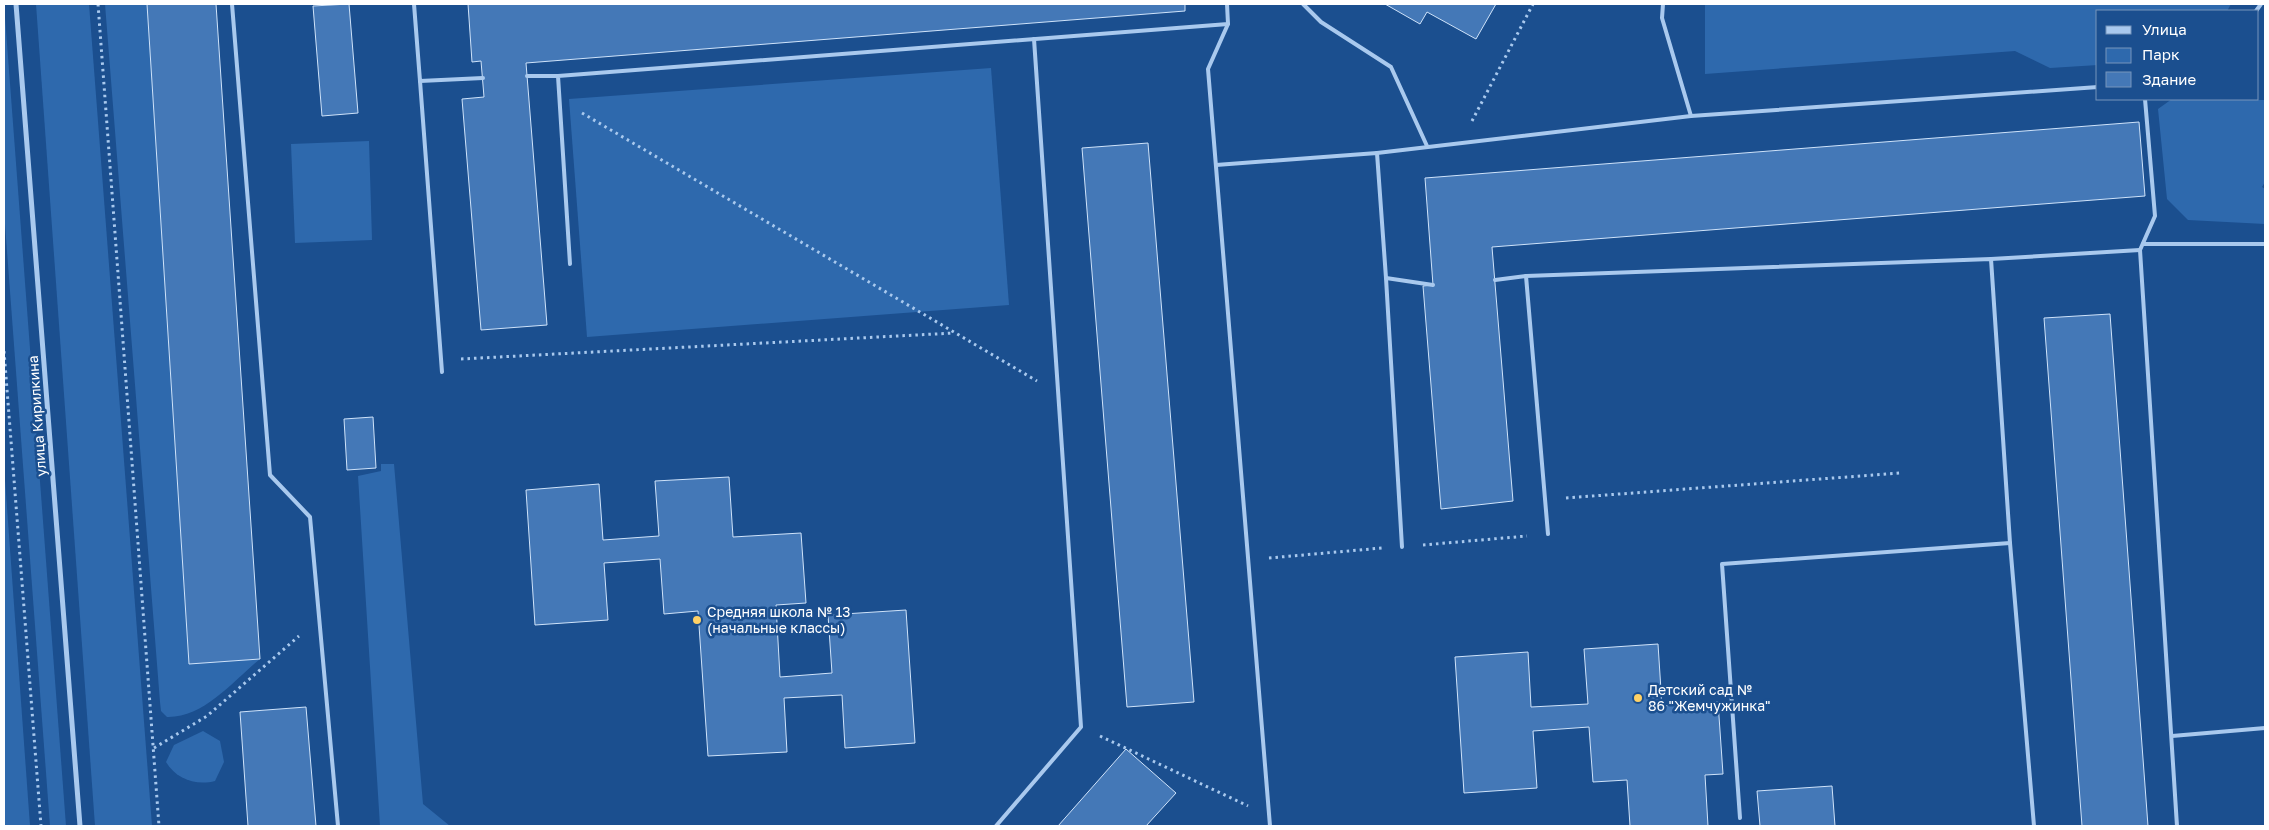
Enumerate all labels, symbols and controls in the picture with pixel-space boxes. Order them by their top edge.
legend [2096,10,2259,100]
text: Улица [2142,20,2187,38]
text: Парк [2142,45,2180,63]
text: Здание [2142,70,2196,88]
street label: улица Кирилкина [24,355,49,477]
place label: Средняя школа № 13 (начальные классы) [707,603,850,636]
marker: Средняя школа № 13 (начальные классы) [691,614,703,626]
place label: Детский сад № 86 "Жемчужинка" [1648,681,1771,714]
marker: Детский сад № 86 "Жемчужинка" [1632,692,1644,704]

